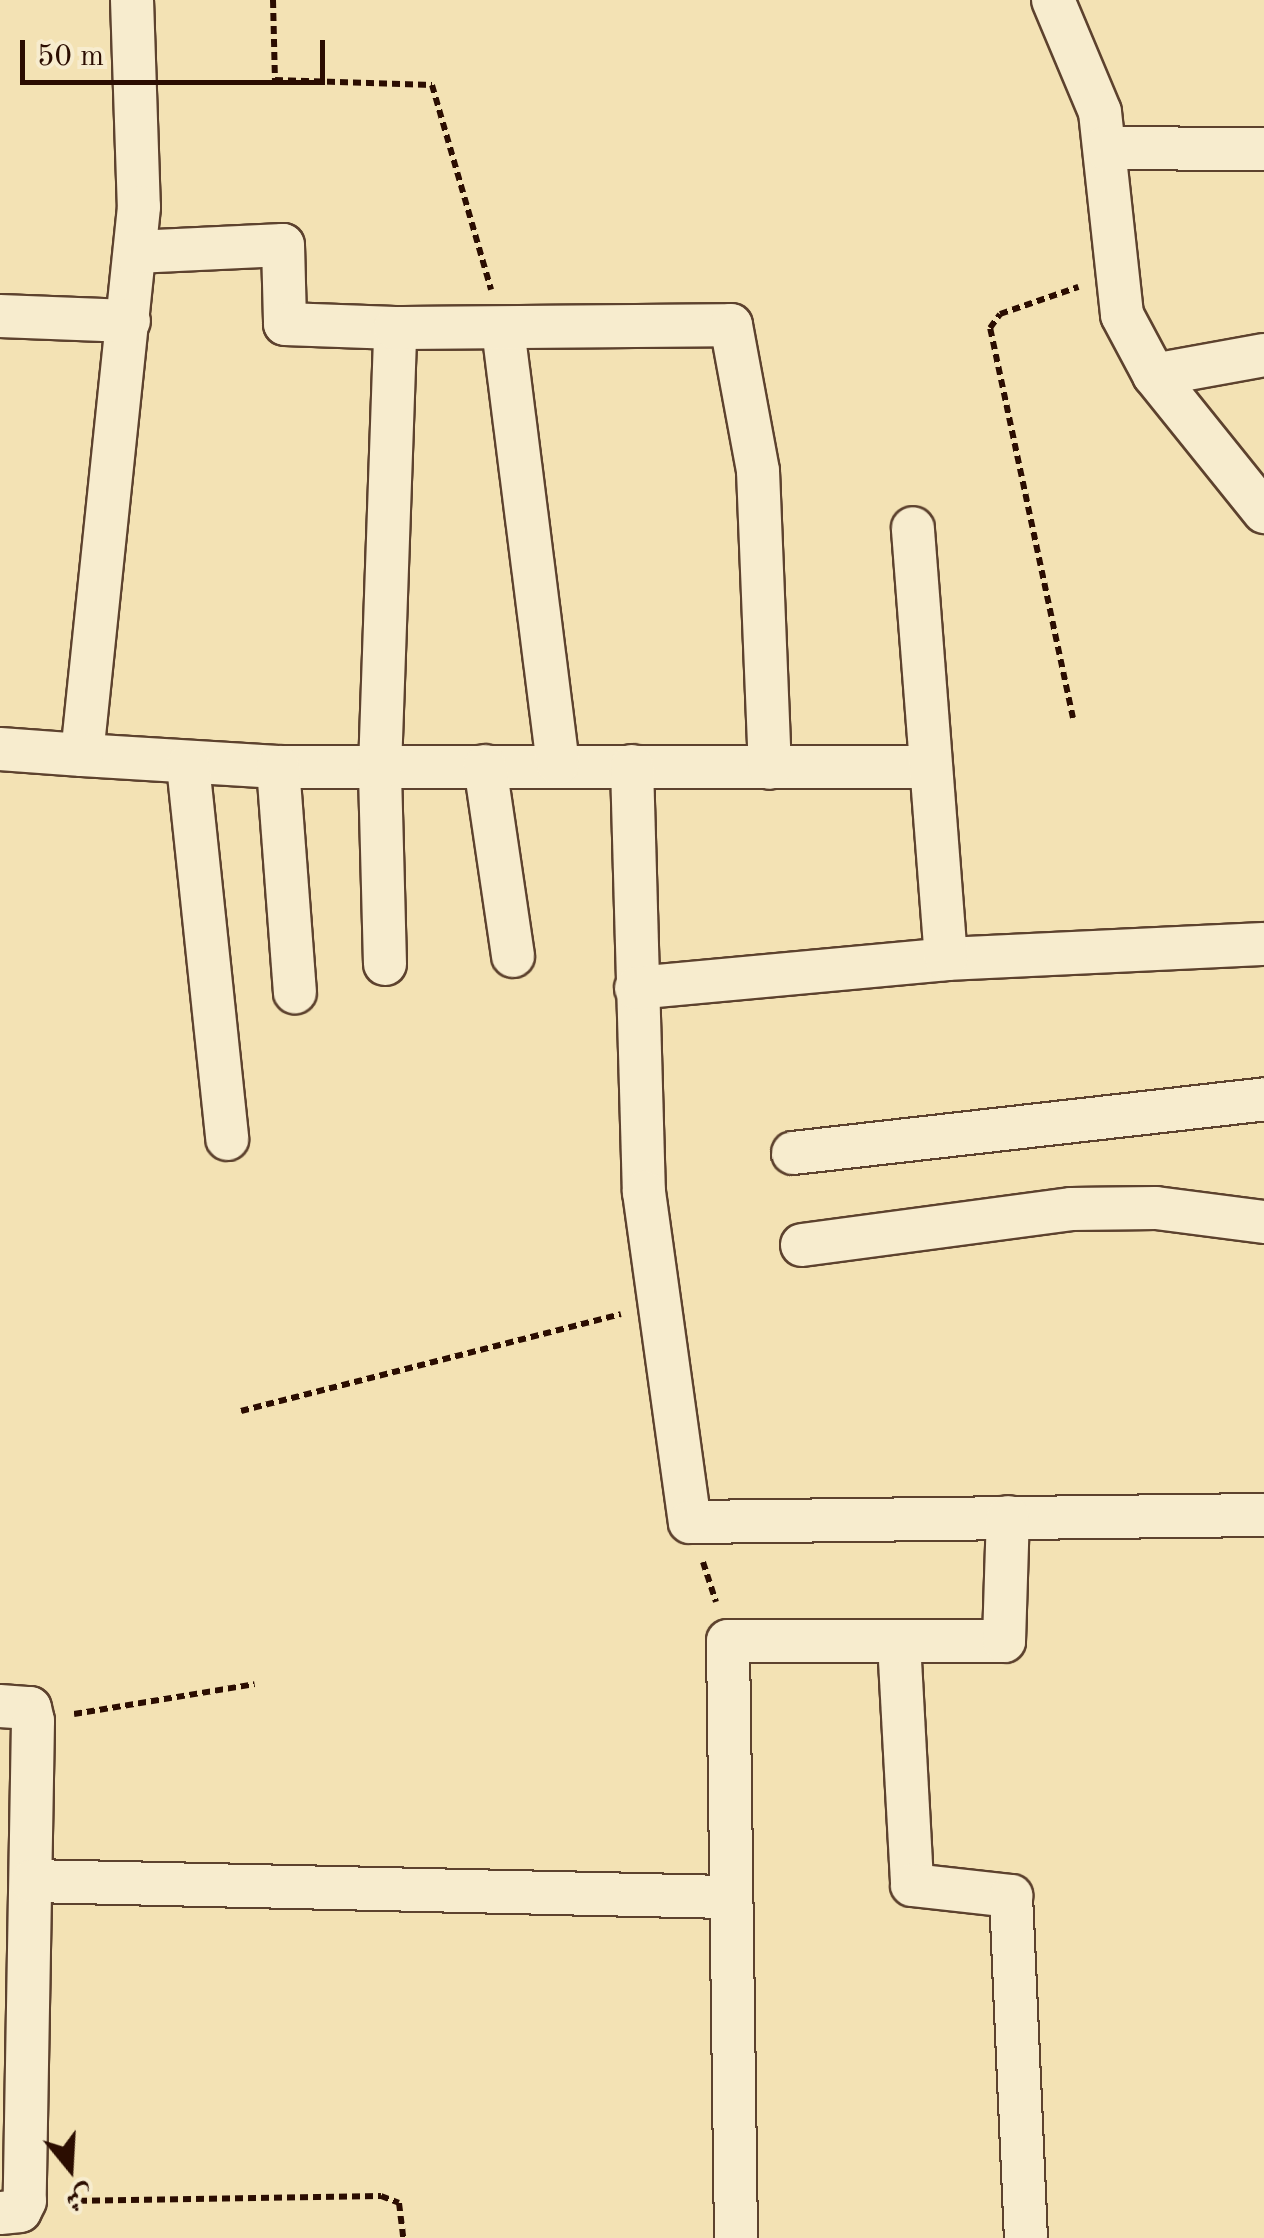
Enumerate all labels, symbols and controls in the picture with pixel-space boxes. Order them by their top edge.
scale bar [25,20,330,82]
text: 50 m [37,42,104,72]
north arrow [20,2118,120,2218]
text: ش [62,2179,97,2214]

